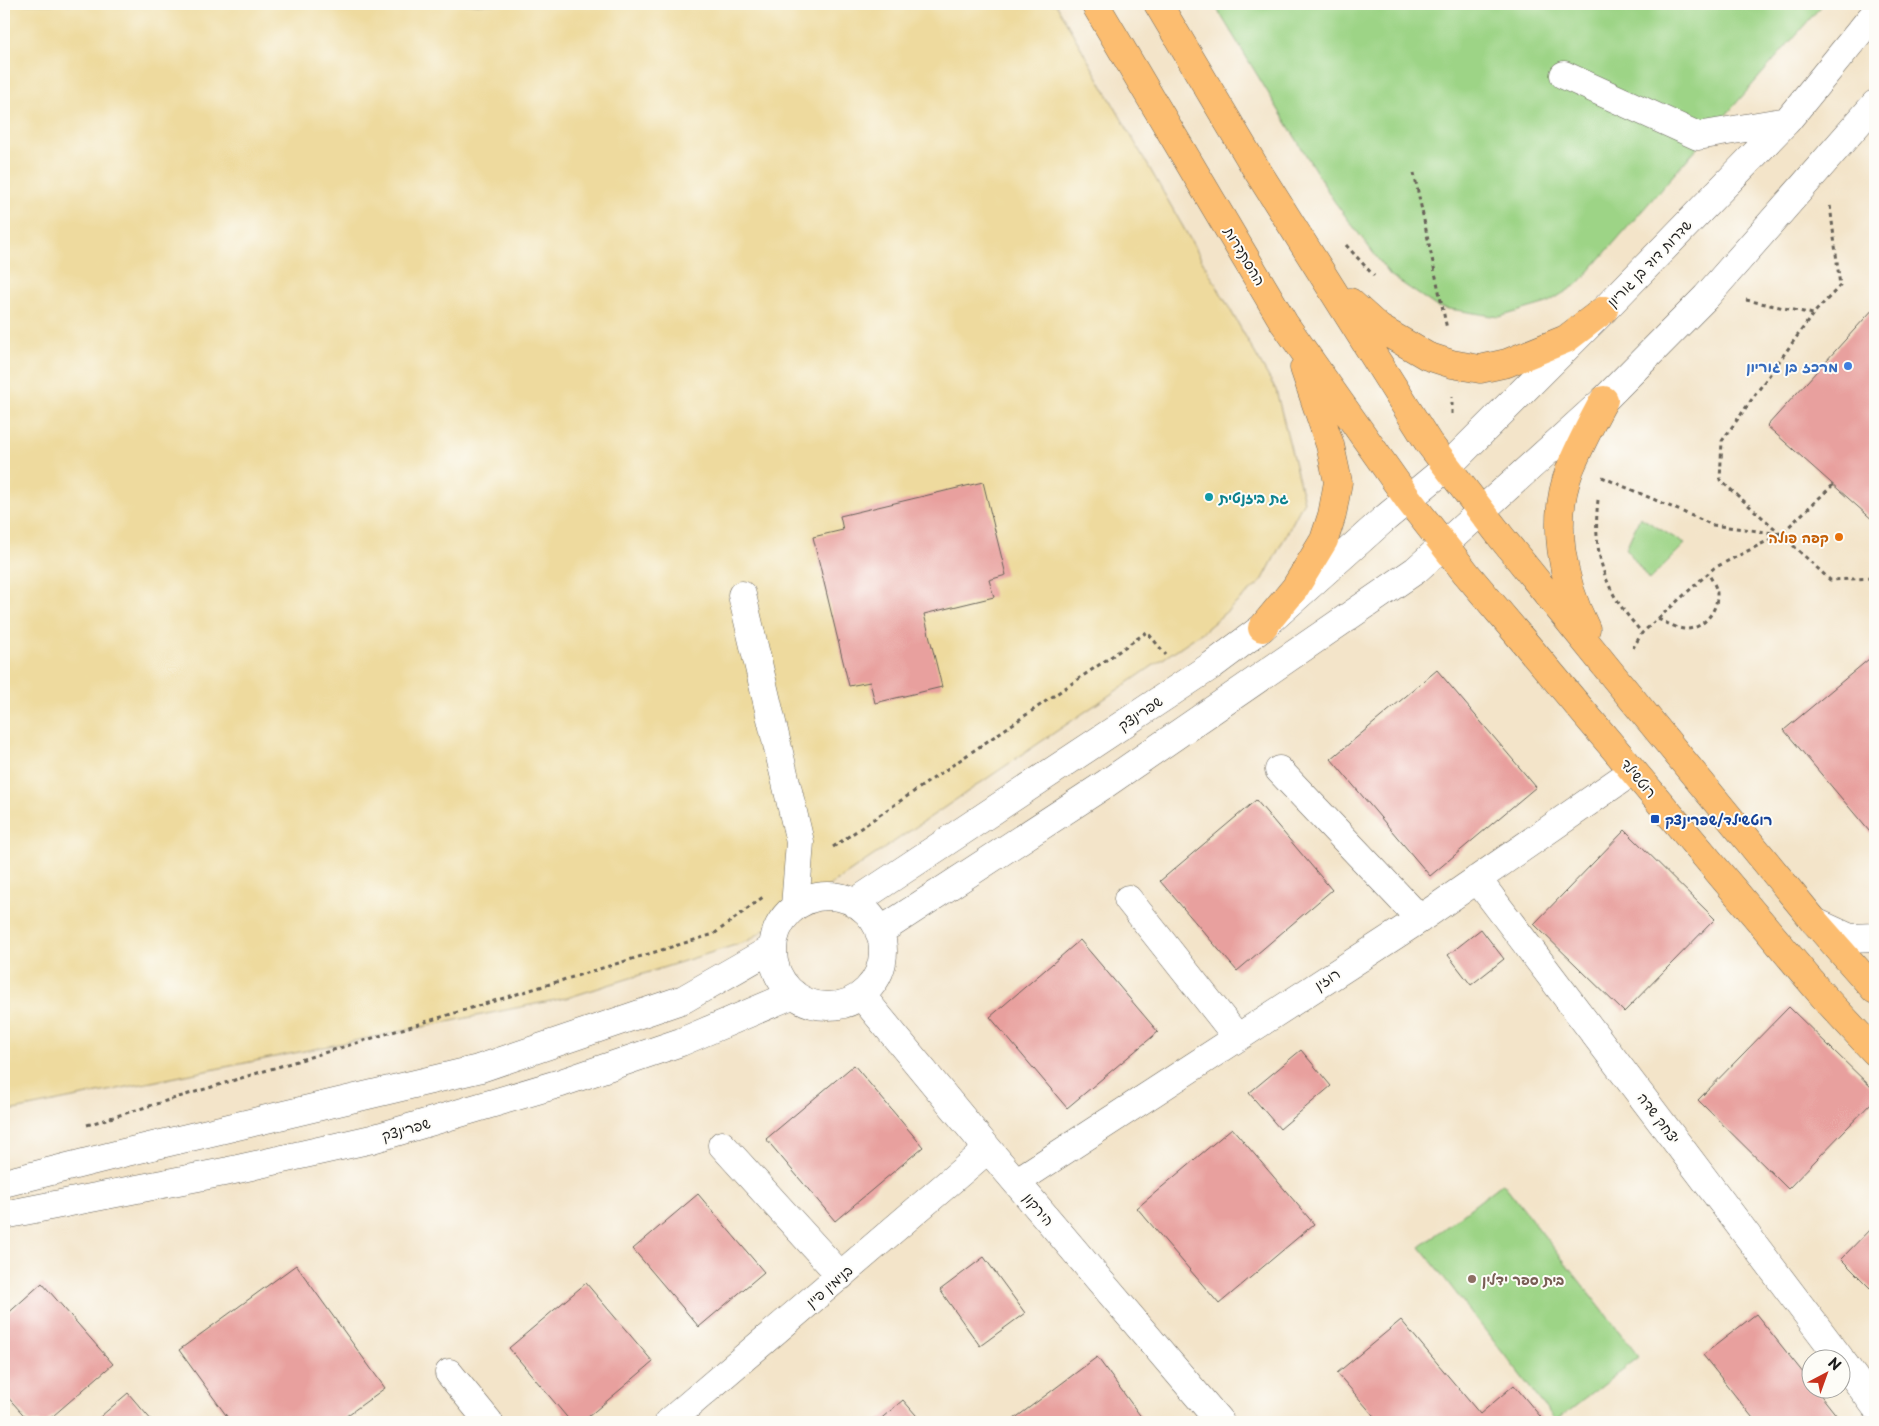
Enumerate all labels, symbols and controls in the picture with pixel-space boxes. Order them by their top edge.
street label: שדרות דוד בן גוריון [1602,214,1697,311]
street label: ההסתדרות [1219,222,1271,289]
place label: מרכז בן גוריון [1746,356,1838,377]
marker: מרכז בן גוריון [1842,360,1854,372]
place label: גת ביזנטית [1218,487,1289,508]
marker: גת ביזנטית [1203,491,1215,503]
place label: קפה פולה [1769,527,1829,548]
marker: קפה פולה [1833,531,1845,543]
street label: שפרינצק [1113,690,1167,736]
street label: רוטשילד [1616,754,1662,802]
place label: רוטשילד/שפרינצק [1665,809,1772,830]
marker: רוטשילד/שפרינצק [1649,813,1661,825]
street label: רוזין [1310,963,1344,995]
street label: יצחק שדה [1633,1088,1685,1148]
street label: שפרינצק [379,1112,433,1146]
street label: הירקון [1019,1188,1059,1230]
street label: בנימין פיין [801,1260,857,1312]
place label: בית ספר ידלין [1482,1269,1564,1290]
marker: בית ספר ידלין [1466,1273,1478,1285]
north arrow [1802,1348,1852,1398]
text: N [1824,1352,1846,1375]

